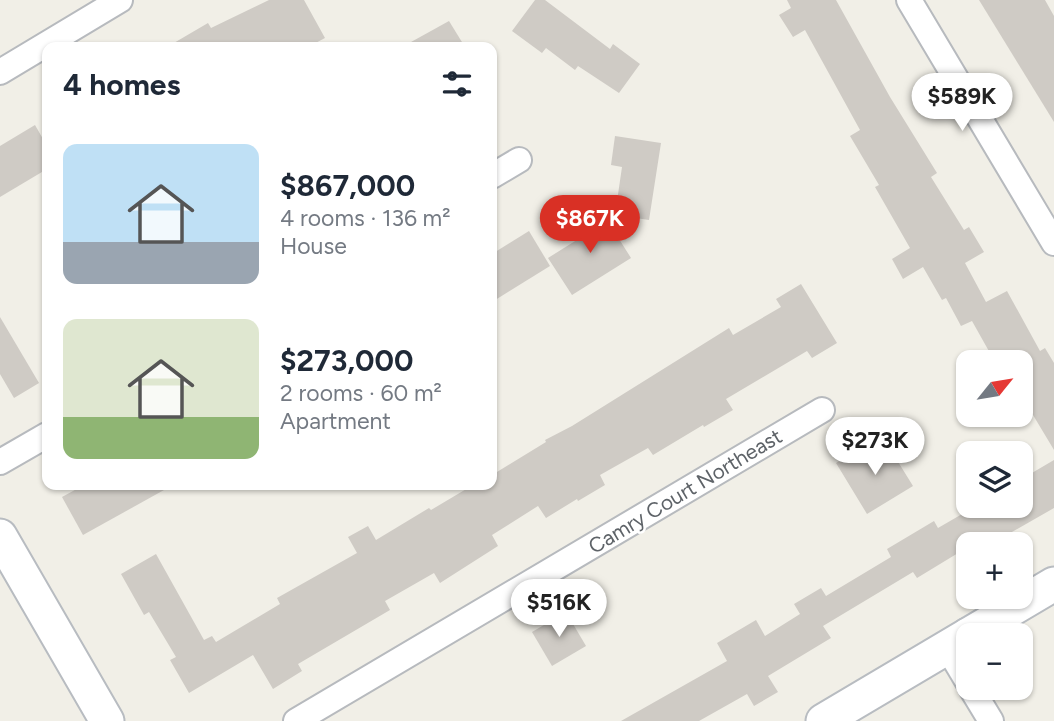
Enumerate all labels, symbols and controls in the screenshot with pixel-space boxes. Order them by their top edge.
icon: filters [438,65,476,103]
text: 4 homes [63,66,180,103]
pin: $589K [913,74,1011,133]
text: $589K [928,82,996,110]
text: $867,000 [280,167,415,204]
icon: home [119,172,203,256]
pin: $867K [541,196,639,255]
text: 4 rooms · 136 m² [280,204,451,232]
text: $867K [556,204,624,232]
text: House [280,232,347,260]
text: $273,000 [280,342,413,379]
icon: home [119,347,203,431]
north arrow [956,350,1032,427]
map controls [956,350,1033,700]
text: 2 rooms · 60 m² [280,379,442,407]
text: Apartment [280,407,391,435]
pin: $273K [826,418,924,477]
street label: Camry Court Northeast [584,423,786,559]
text: $273K [842,426,908,454]
button: layers [956,441,1033,518]
button: + [956,532,1033,609]
pin: $516K [510,580,608,639]
text: $516K [527,588,591,616]
button: − [956,623,1033,700]

